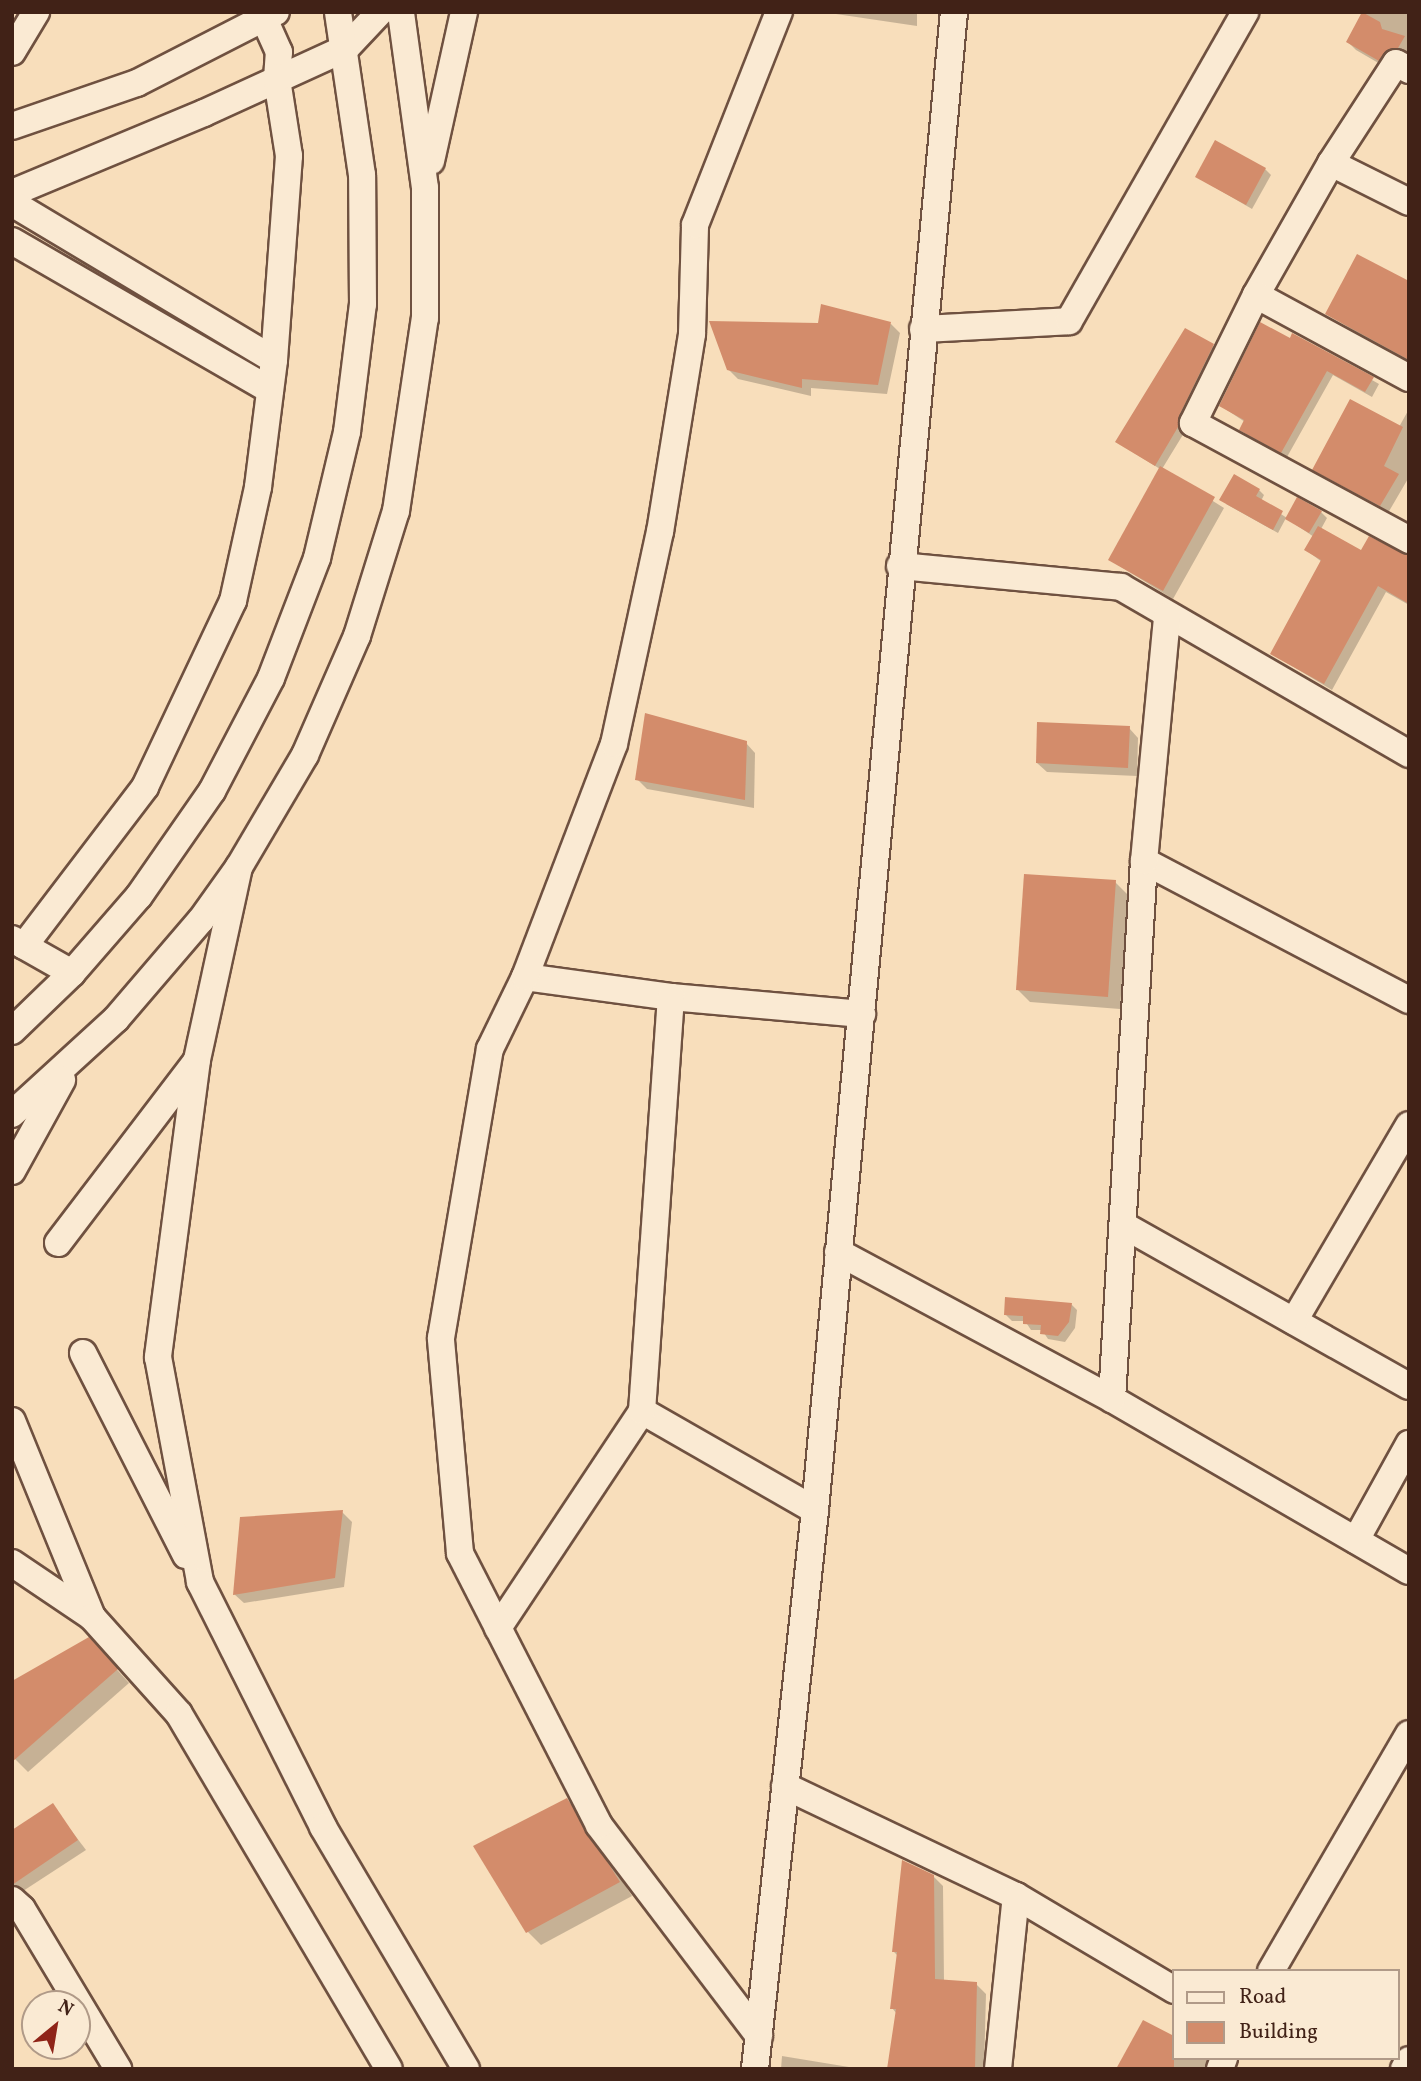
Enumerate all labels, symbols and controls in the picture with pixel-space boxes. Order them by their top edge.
legend [1172,1969,1400,2060]
text: Road [1239,1983,1286,2012]
north arrow [21,1990,91,2060]
text: N [53,1994,78,2023]
text: Building [1239,2018,1318,2047]

